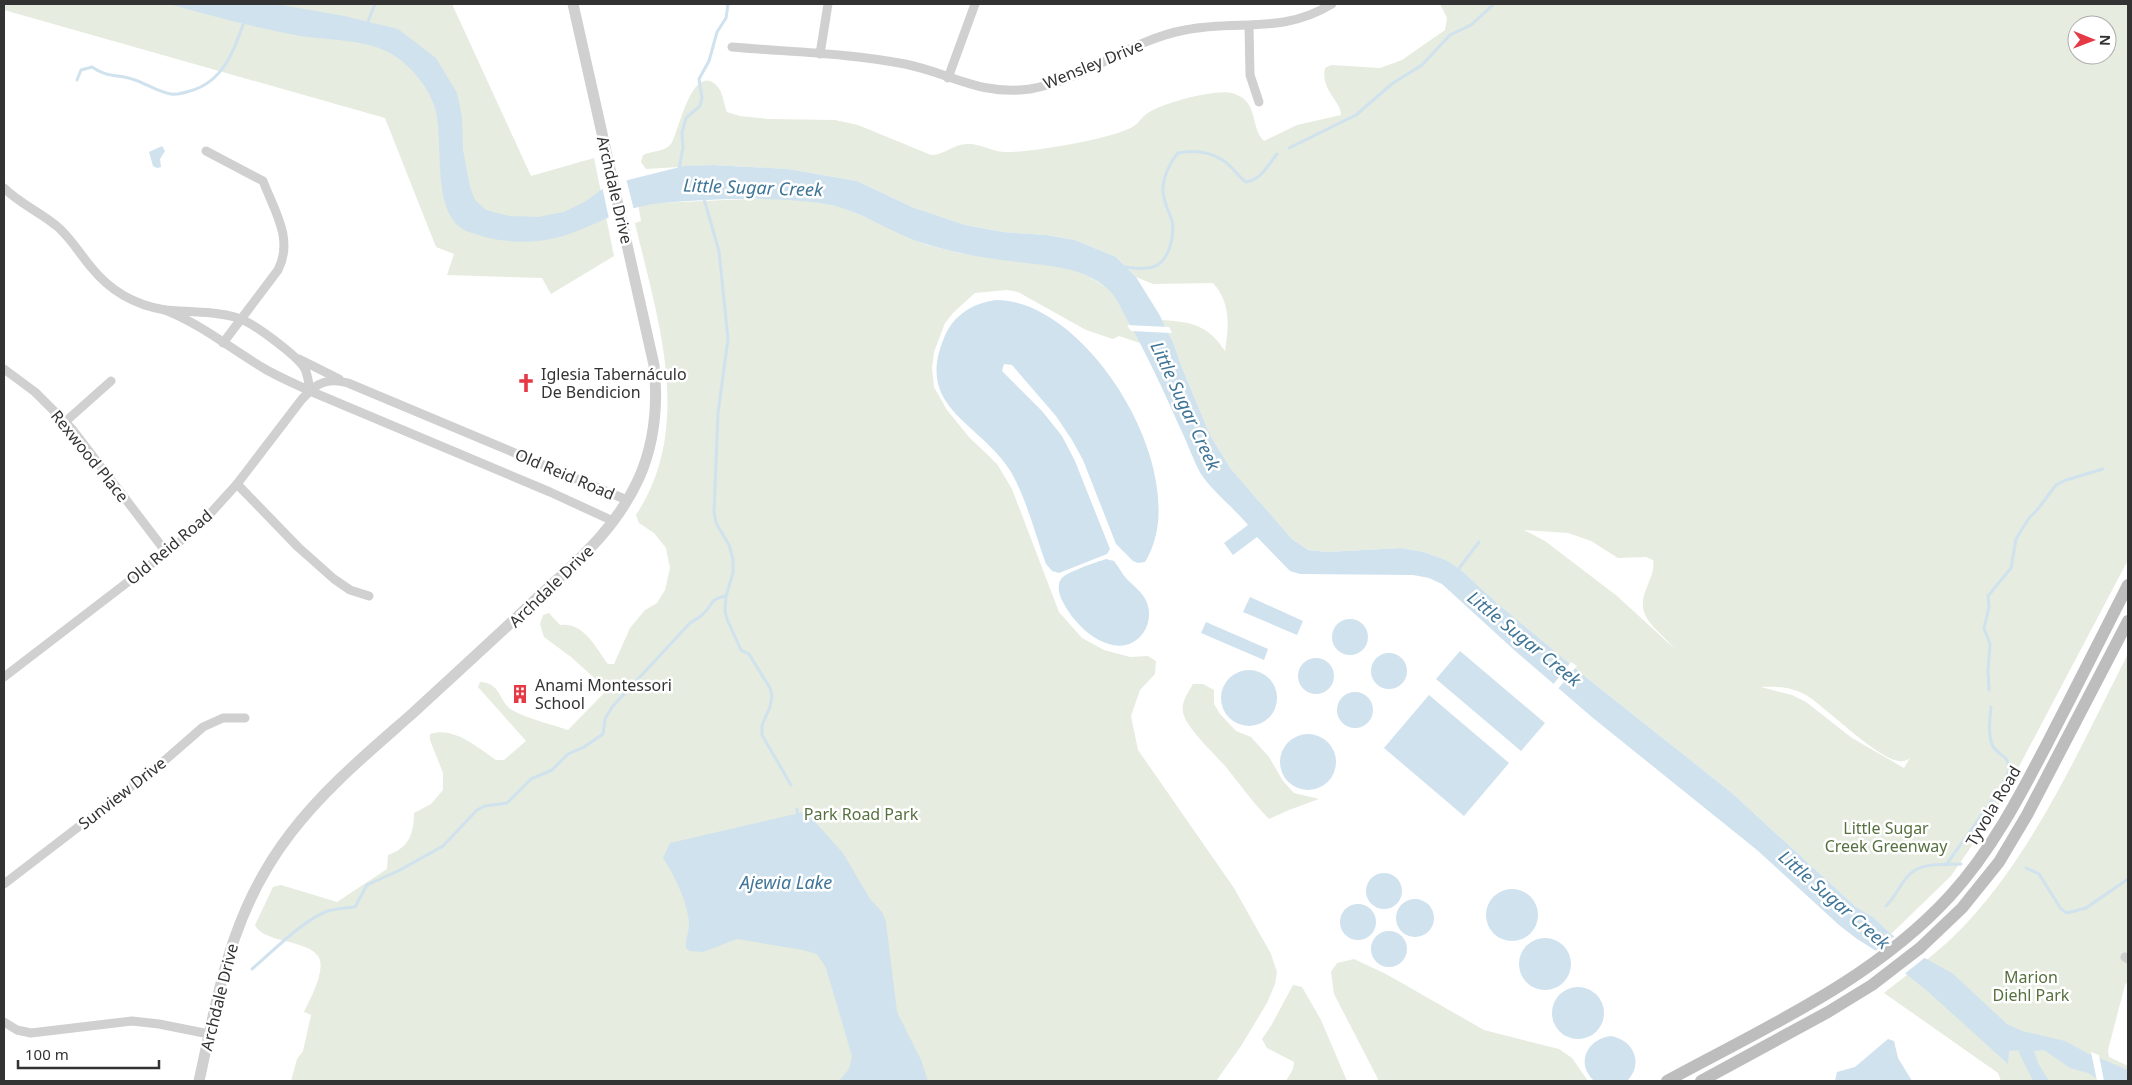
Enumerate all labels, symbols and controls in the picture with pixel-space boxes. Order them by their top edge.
north arrow [2067,15,2117,65]
street label: Wensley Drive [1040,34,1146,94]
text: N [2096,34,2115,46]
street label: Archdale Drive [592,134,638,246]
water label: Little Sugar Creek [683,173,824,201]
water label: Little Sugar Creek [1145,337,1227,475]
place label: Iglesia Tabernáculo De Bendicion [541,363,687,403]
church icon: Iglesia Tabernáculo De Bendicion [515,372,537,394]
street label: Rexwood Place [46,405,134,507]
street label: Old Reid Road [512,443,618,505]
street label: Old Reid Road [121,504,217,590]
street label: Archdale Drive [504,540,598,632]
water label: Little Sugar Creek [1463,585,1587,692]
place label: Anami Montessori School [535,674,672,714]
building icon: Anami Montessori School [509,683,531,705]
street label: Sunview Drive [74,752,170,834]
street label: Tyvola Road [1960,762,2026,850]
park label: Park Road Park [804,803,919,825]
park label: Little Sugar Creek Greenway [1825,817,1948,857]
water label: Little Sugar Creek [1774,844,1896,955]
water label: Ajewia Lake [738,870,832,894]
street label: Archdale Drive [195,941,243,1053]
park label: Marion Diehl Park [1993,966,2070,1006]
scale bar [18,1038,159,1070]
text: 100 m [25,1044,69,1064]

